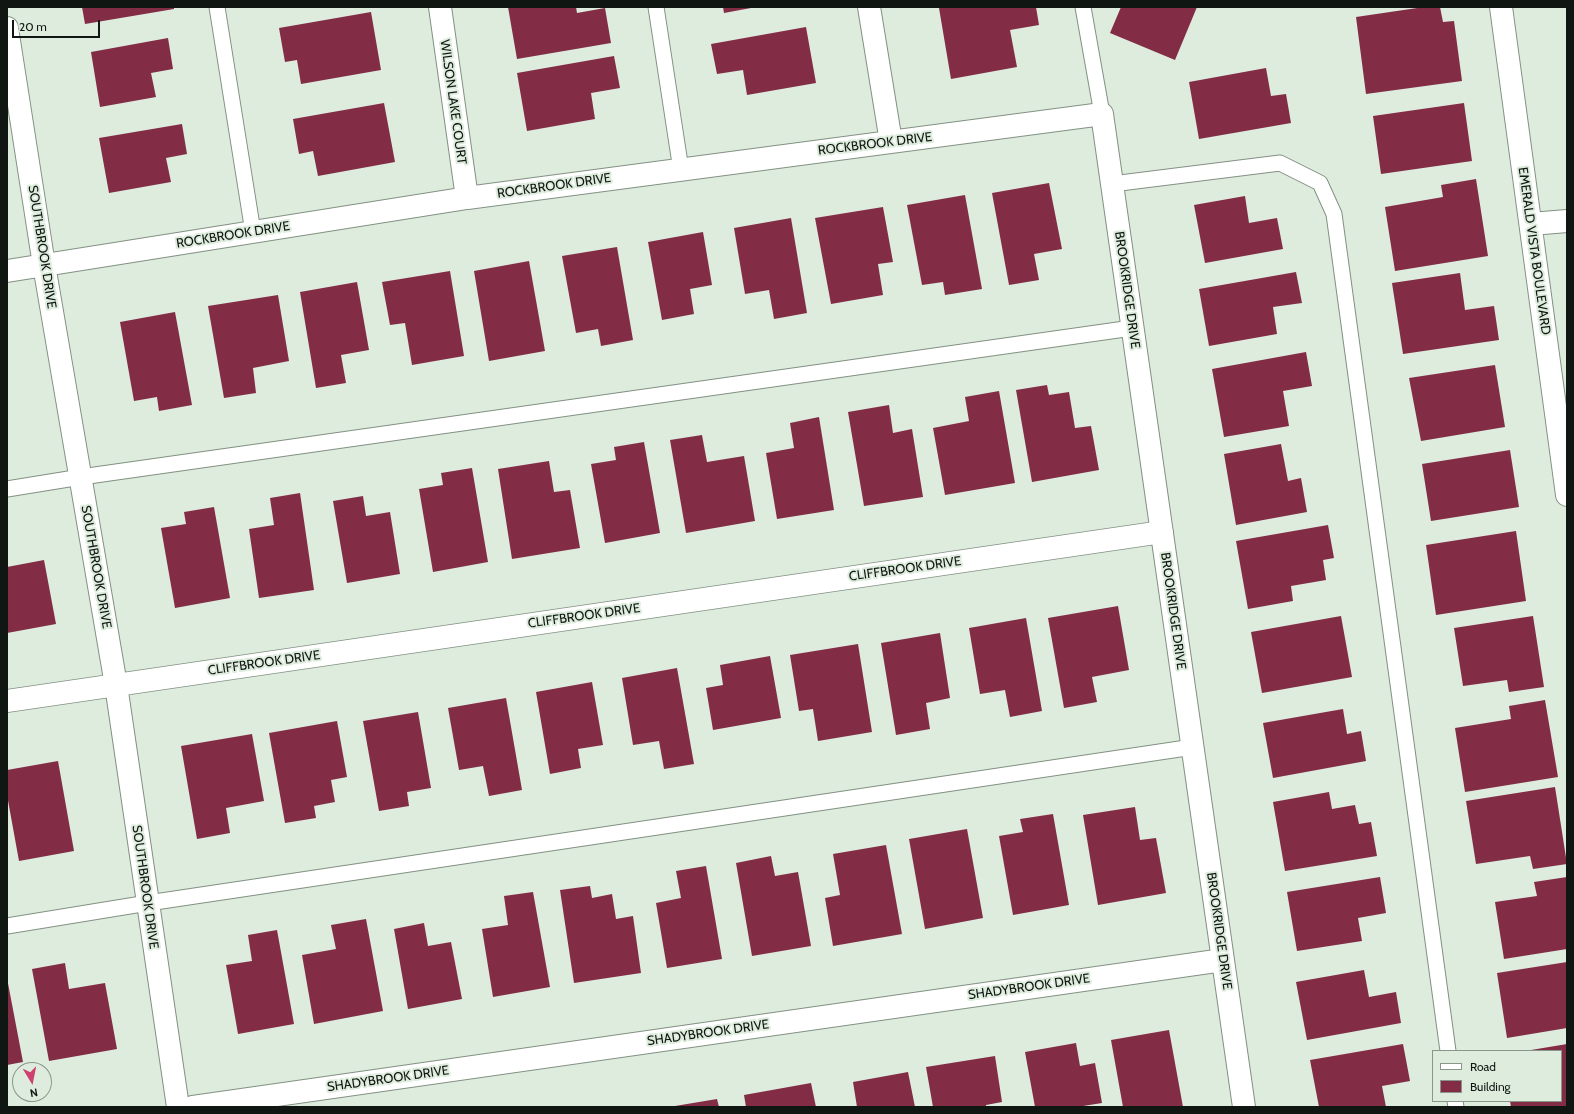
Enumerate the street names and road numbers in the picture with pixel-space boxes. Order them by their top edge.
street label: WILSON LAKE COURT [437,39,469,165]
street label: ROCKBROOK DRIVE [817,129,933,159]
street label: EMERALD VISTA BOULEVARD [1515,166,1553,336]
street label: ROCKBROOK DRIVE [496,170,612,202]
street label: SOUTHBROOK DRIVE [25,184,59,310]
street label: ROCKBROOK DRIVE [175,218,291,252]
street label: BROOKRIDGE DRIVE [1111,230,1143,350]
street label: SOUTHBROOK DRIVE [77,504,115,630]
street label: BROOKRIDGE DRIVE [1157,551,1189,671]
street label: CLIFFBROOK DRIVE [848,553,962,585]
street label: CLIFFBROOK DRIVE [527,600,641,632]
street label: CLIFFBROOK DRIVE [207,647,321,679]
street label: SOUTHBROOK DRIVE [129,824,161,950]
street label: BROOKRIDGE DRIVE [1203,871,1235,991]
street label: SHADYBROOK DRIVE [967,971,1091,1003]
street label: SHADYBROOK DRIVE [646,1017,770,1049]
street label: SHADYBROOK DRIVE [326,1063,450,1095]

